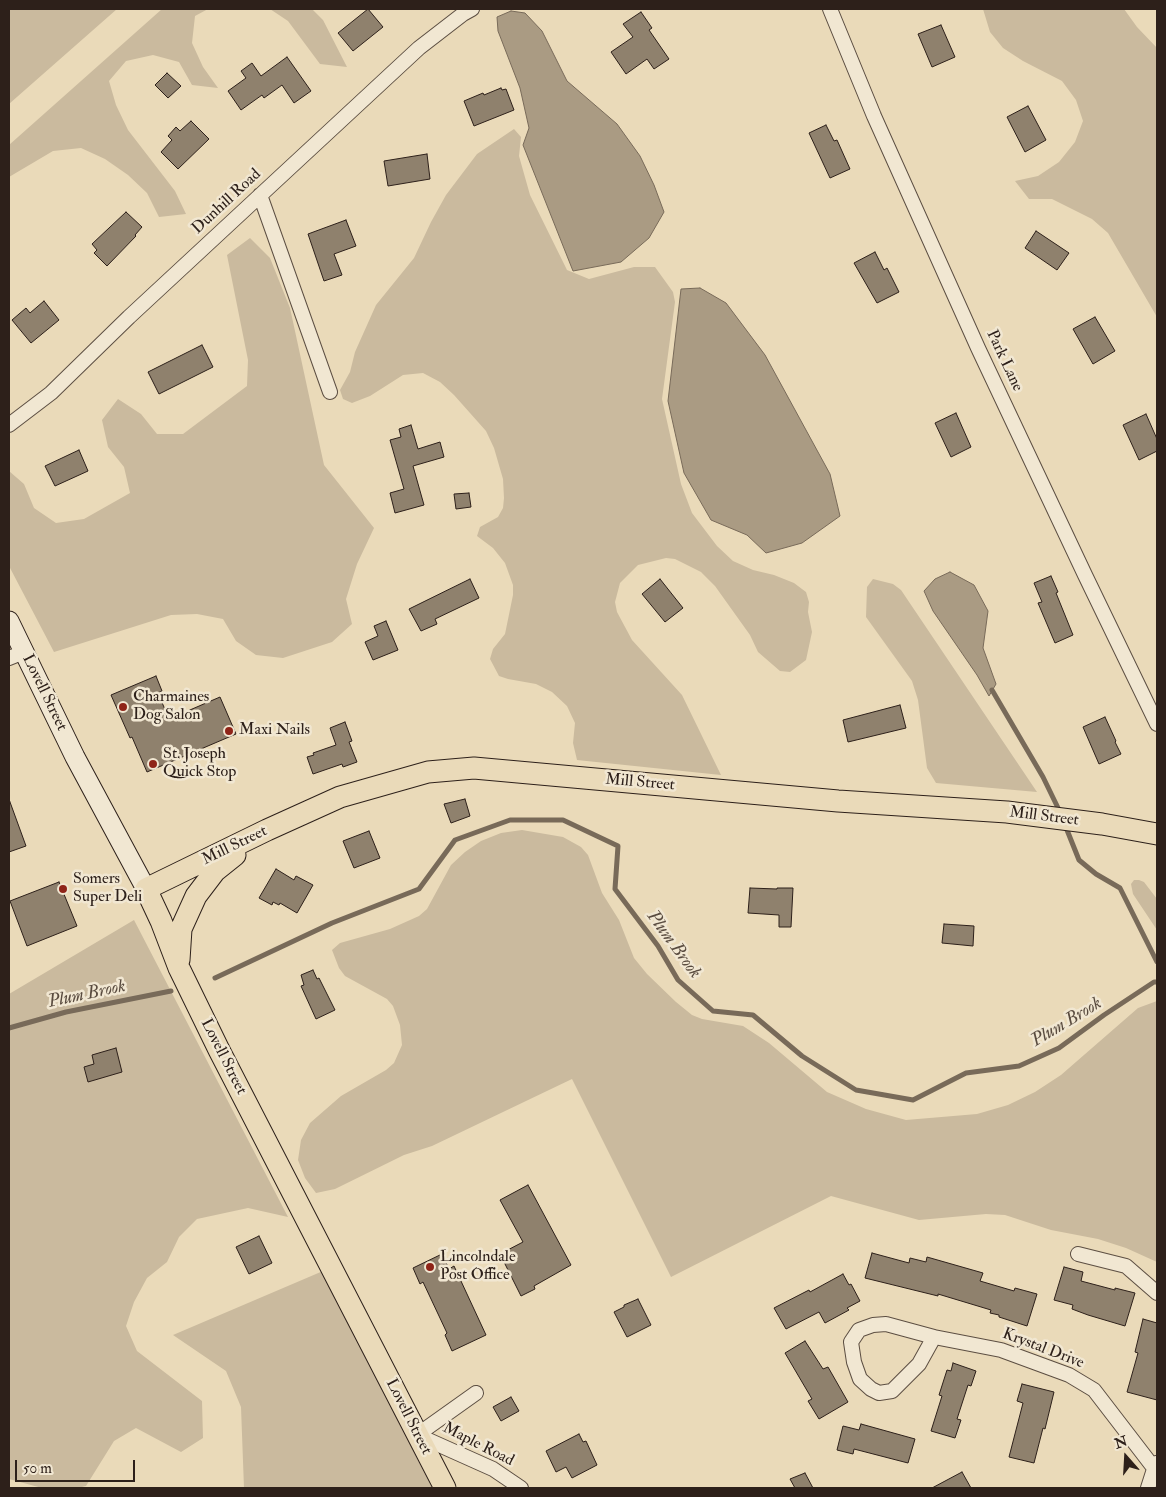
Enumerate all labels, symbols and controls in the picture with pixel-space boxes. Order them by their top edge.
street label: Dunhill Road [189,165,265,239]
street label: Park Lane [981,327,1027,395]
street label: Lovell Street [17,652,71,734]
place label: Charmaines Dog Salon [133,688,209,726]
marker: Charmaines Dog Salon [117,701,129,713]
place label: Maxi Nails [239,721,310,741]
marker: Maxi Nails [223,725,235,737]
place label: St. Joseph Quick Stop [163,745,236,783]
marker: St. Joseph Quick Stop [147,758,159,770]
street label: Mill Street [604,770,676,796]
street label: Mill Street [1008,803,1080,831]
street label: Mill Street [199,822,271,870]
place label: Somers Super Deli [73,870,142,908]
marker: Somers Super Deli [57,883,69,895]
water label: Plum Brook [641,907,705,983]
water label: Plum Brook [46,976,128,1014]
water label: Plum Brook [1028,993,1106,1053]
street label: Lovell Street [196,1016,250,1098]
place label: Lincolndale Post Office [440,1248,516,1286]
marker: Lincolndale Post Office [424,1261,436,1273]
street label: Krystal Drive [1000,1325,1086,1373]
street label: Lovell Street [381,1376,435,1458]
street label: Maple Road [439,1419,517,1471]
north arrow [1101,1432,1151,1482]
text: N [1112,1432,1130,1452]
scale bar [18,1450,138,1482]
text: 50 m [23,1459,52,1478]

